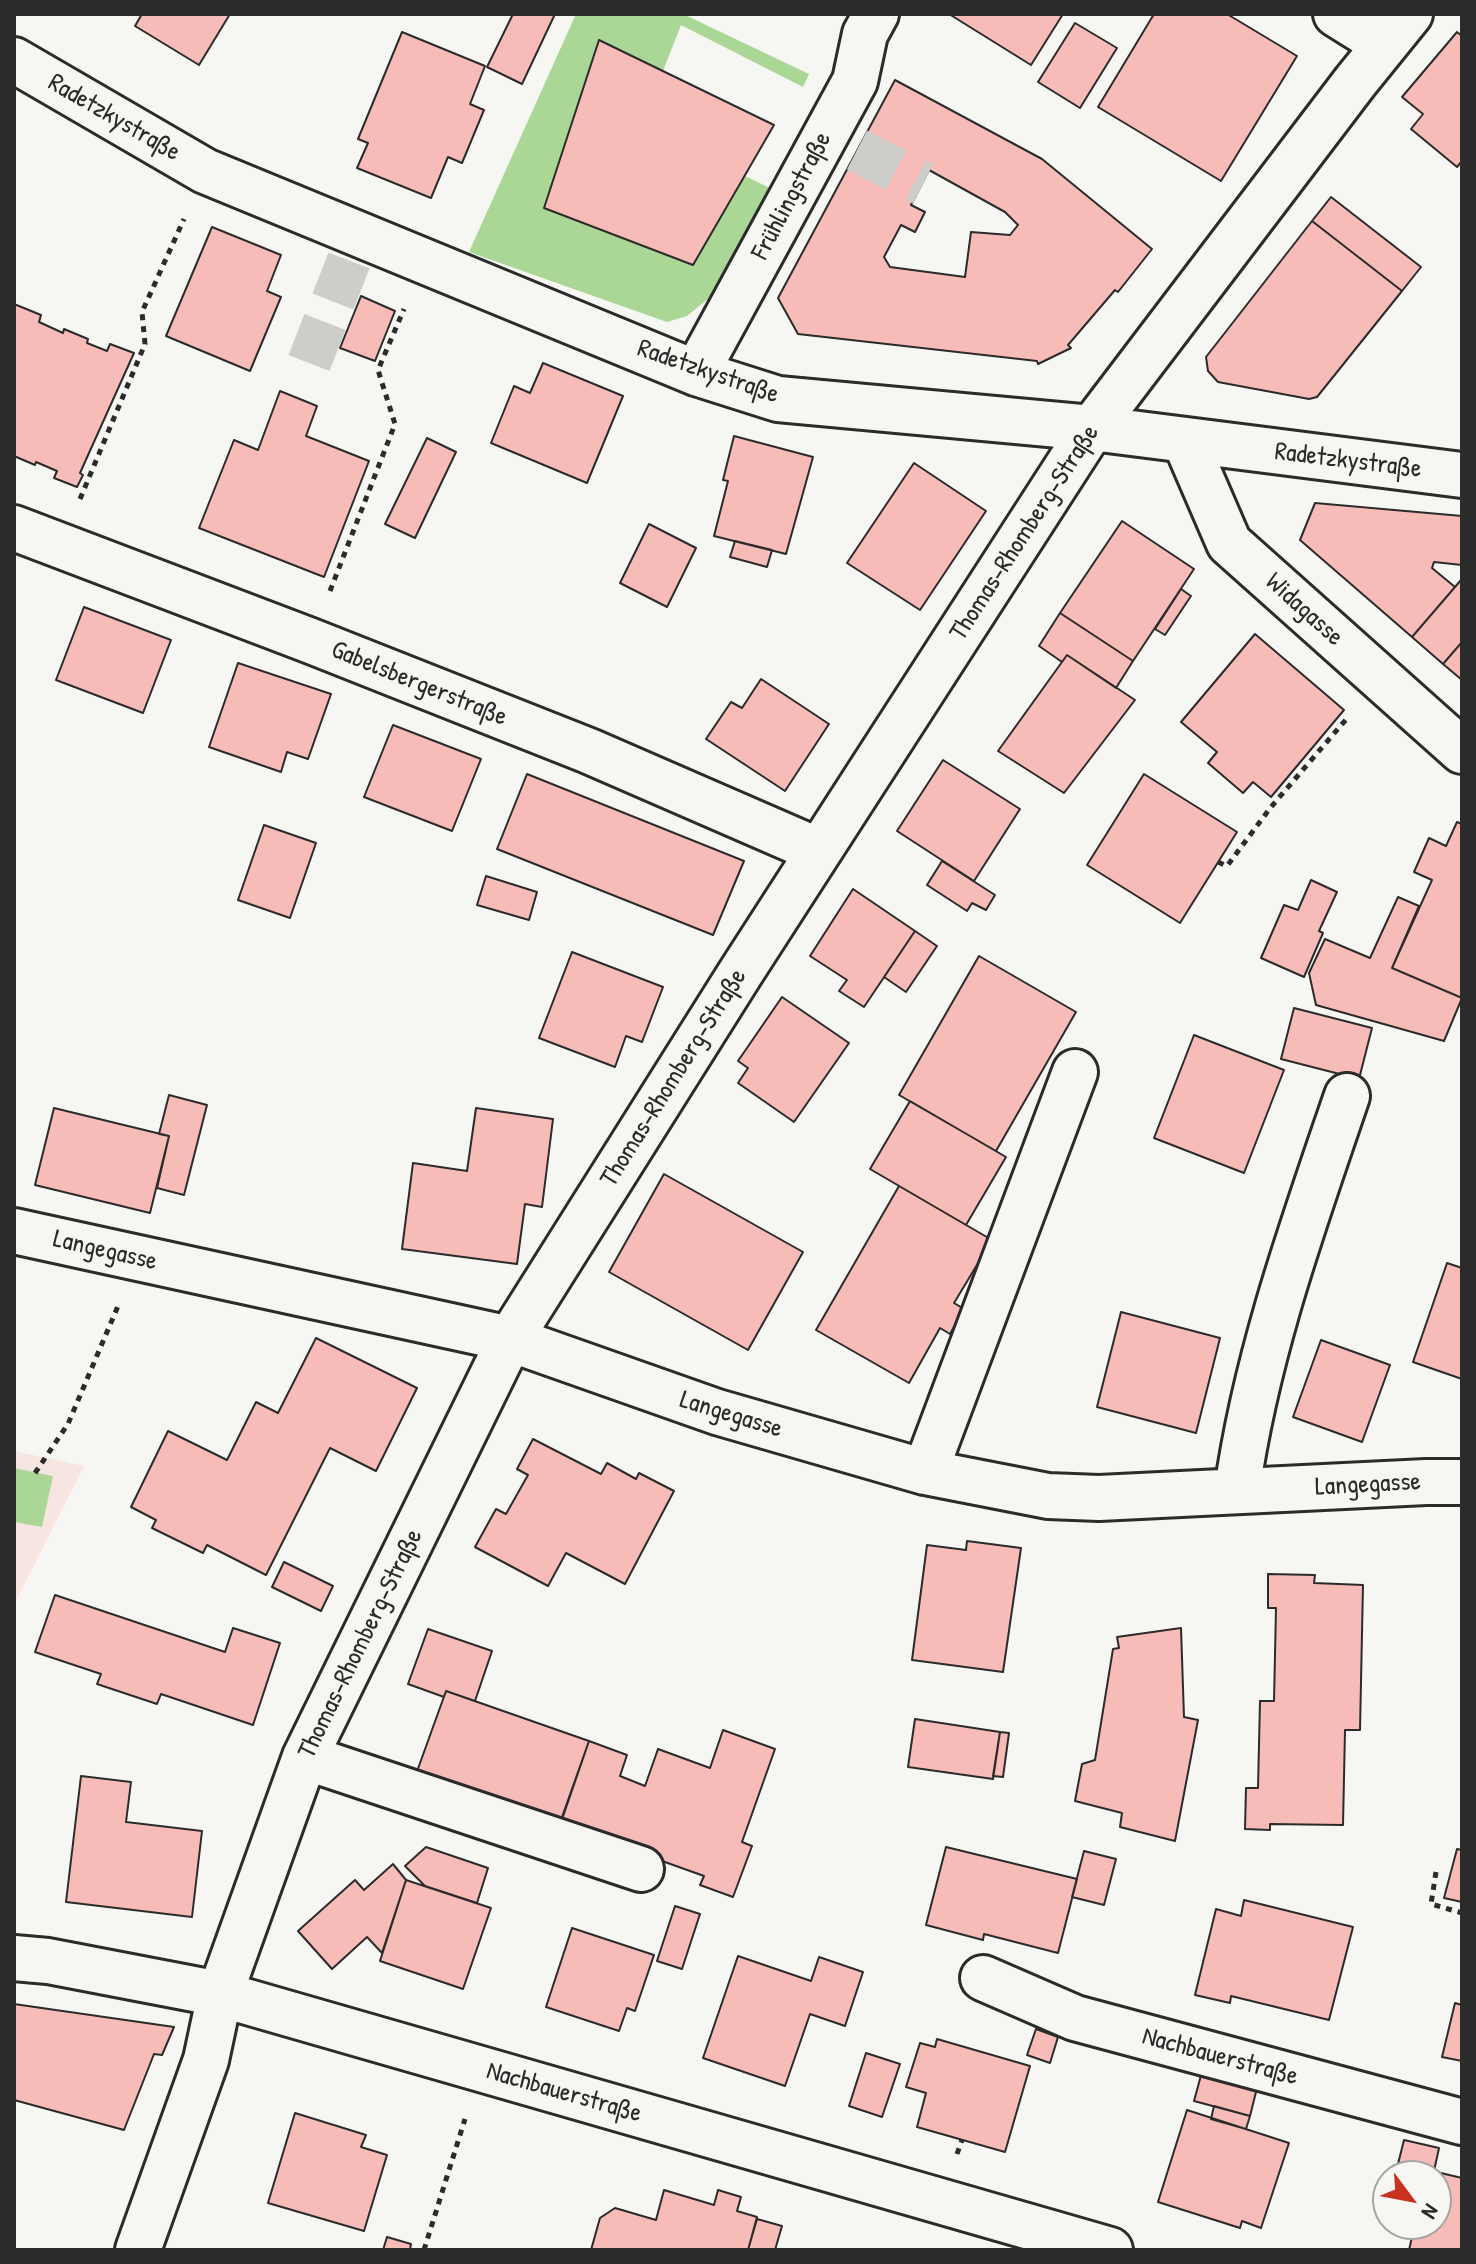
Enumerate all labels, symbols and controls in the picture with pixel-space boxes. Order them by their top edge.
street label: Radetzkystraße [42,68,186,168]
street label: Frühlingstraße [745,127,839,265]
street label: Radetzkystraße [633,333,783,411]
street label: Thomas-Rhomberg-Straße [944,419,1106,647]
street label: Radetzkystraße [1273,437,1423,485]
street label: Widagasse [1259,567,1349,653]
street label: Gabelsbergerstraße [327,635,511,733]
street label: Thomas-Rhomberg-Straße [594,963,754,1193]
street label: Langegasse [50,1224,160,1278]
street label: Langegasse [676,1385,786,1445]
street label: Langegasse [1314,1467,1422,1503]
street label: Thomas-Rhomberg-Straße [292,1524,430,1764]
street label: Nachbauerstraße [1139,2021,1301,2093]
street label: Nachbauerstraße [483,2056,645,2130]
north arrow [1372,2160,1452,2240]
text: N [1415,2199,1446,2225]

